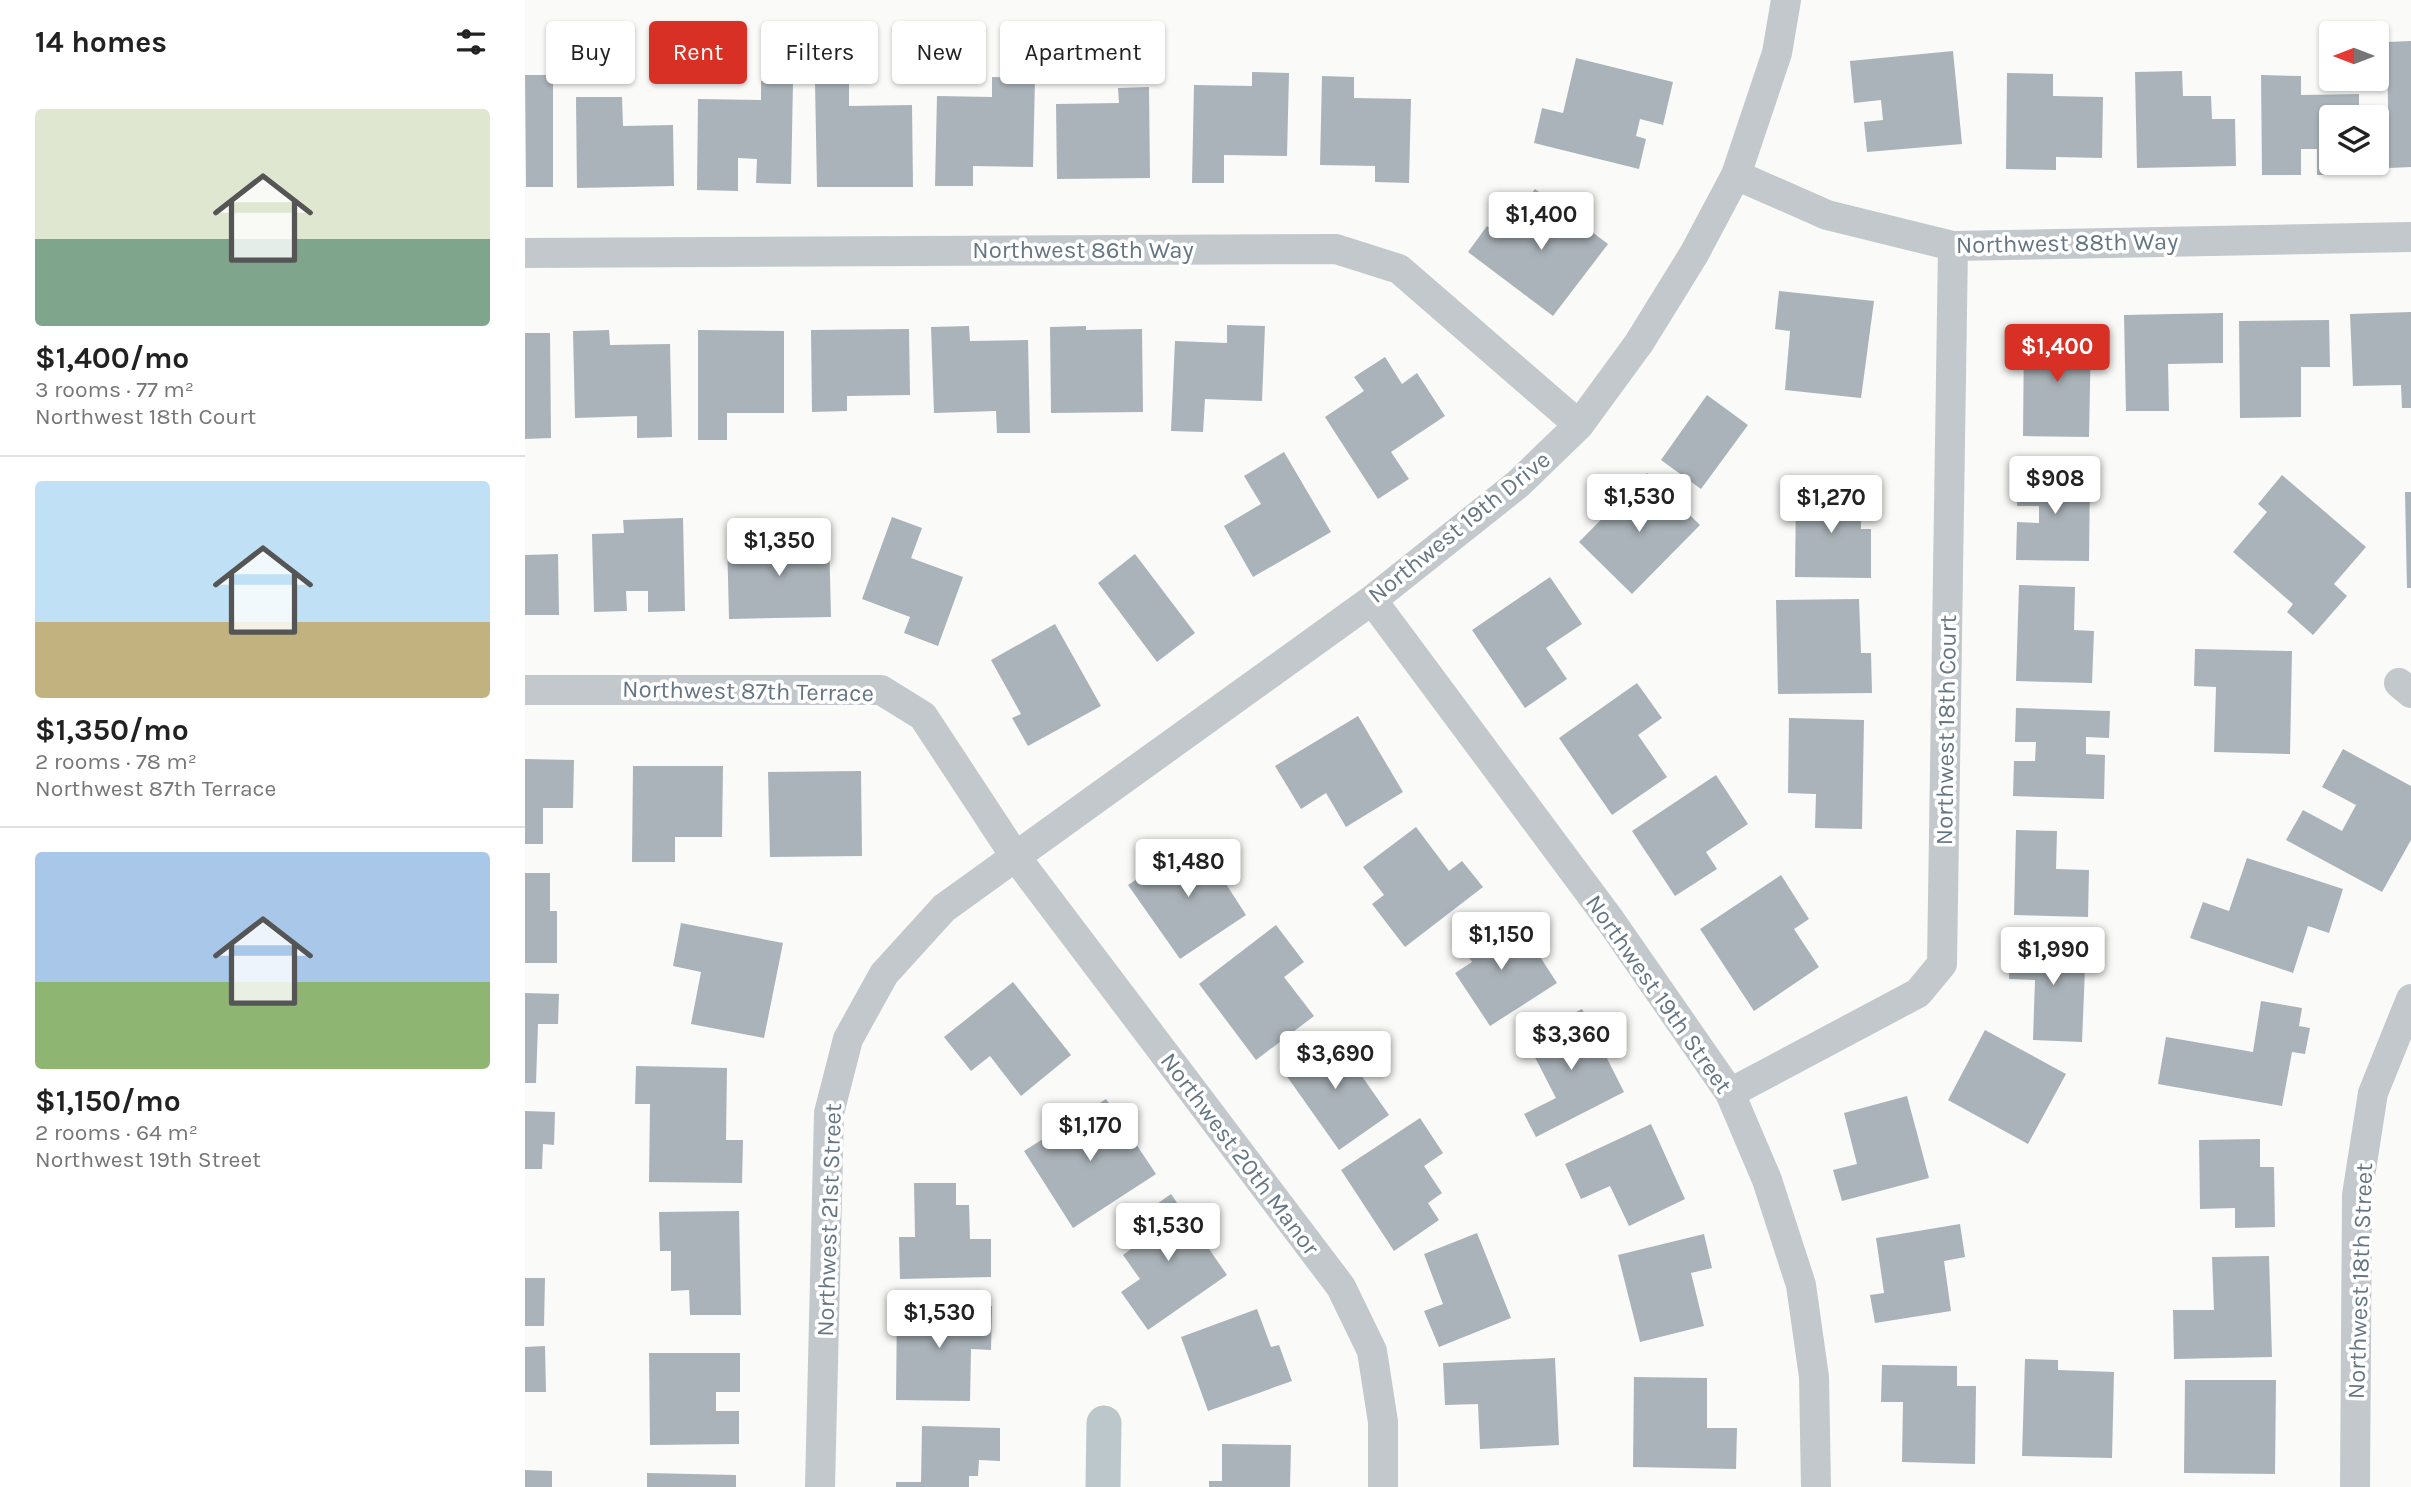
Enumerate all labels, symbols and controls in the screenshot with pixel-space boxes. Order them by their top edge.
chip: Buy [546,21,635,84]
chip: Rent [649,21,747,84]
chip: Filters [761,21,878,84]
chip: New [892,21,986,84]
chip: Apartment [1000,21,1165,84]
north arrow [2319,21,2389,91]
map controls [2319,21,2389,175]
icon: filters [452,23,490,61]
text: 14 homes [35,24,167,60]
button: layers [2319,105,2389,175]
icon: home [200,155,326,281]
pin: $1,400 [1484,192,1598,252]
text: $1,400 [1505,201,1577,228]
street label: Northwest 88th Way [1955,227,2179,259]
street label: Northwest 86th Way [972,236,1194,264]
pin: $1,400 [2000,324,2114,384]
text: $1,400 [2021,333,2093,360]
text: $1,400/mo [35,340,189,376]
text: 3 rooms · 77 m² [35,376,194,403]
text: Northwest 18th Court [35,403,256,430]
street label: Northwest 19th Drive [1362,445,1556,609]
pin: $908 [2014,456,2096,516]
text: $908 [2025,465,2085,492]
pin: $1,530 [1582,475,1696,534]
pin: $1,270 [1774,476,1888,535]
text: $1,530 [1603,483,1675,510]
text: $1,270 [1796,484,1866,511]
pin: $1,350 [722,518,836,578]
icon: home [200,527,326,653]
text: $1,350 [743,527,815,554]
street label: Northwest 18th Court [1930,614,1962,846]
street label: Northwest 87th Terrace [622,675,874,707]
text: $1,350/mo [35,712,189,748]
text: 2 rooms · 78 m² [35,748,197,775]
text: Northwest 87th Terrace [35,775,276,802]
pin: $1,480 [1131,839,1245,899]
text: $1,480 [1152,848,1224,875]
street label: Northwest 19th Street [1580,889,1738,1099]
icon: home [200,898,326,1024]
pin: $1,150 [1444,912,1558,972]
text: $1,150 [1468,921,1534,948]
pin: $1,990 [1996,928,2110,987]
text: $1,990 [2017,936,2089,963]
pin: $3,360 [1514,1012,1628,1072]
text: $3,360 [1532,1021,1610,1048]
pin: $3,690 [1278,1032,1392,1091]
text: $3,690 [1296,1040,1374,1067]
street label: Northwest 20th Manor [1155,1047,1325,1261]
text: $1,150/mo [35,1083,181,1119]
street label: Northwest 21st Street [811,1103,847,1337]
pin: $1,170 [1033,1104,1147,1163]
text: $1,170 [1058,1112,1122,1139]
text: 2 rooms · 64 m² [35,1119,198,1146]
text: Northwest 19th Street [35,1146,261,1173]
street label: Northwest 18th Street [2342,1162,2378,1400]
pin: $1,530 [1111,1204,1225,1263]
text: $1,530 [1132,1212,1204,1239]
pin: $1,530 [882,1290,996,1350]
text: $1,530 [903,1299,975,1326]

